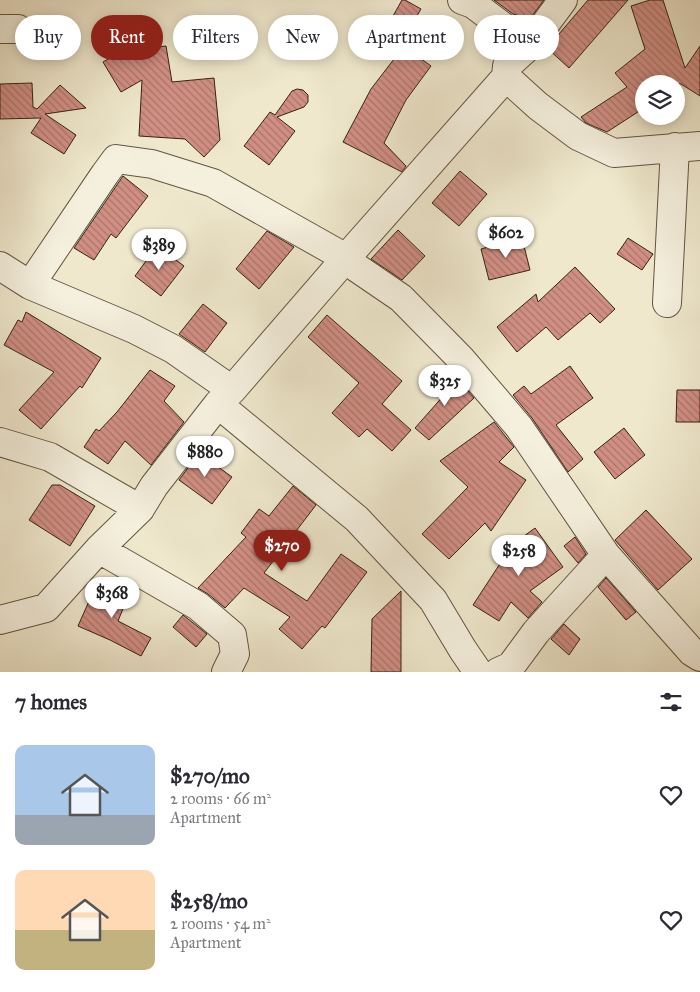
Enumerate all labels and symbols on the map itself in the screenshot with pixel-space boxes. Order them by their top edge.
pin: $602 [476,216,536,259]
pin: $389 [129,228,189,271]
pin: $325 [415,364,475,407]
pin: $880 [175,436,235,478]
pin: $270 [252,530,312,572]
pin: $258 [489,534,549,577]
pin: $368 [82,576,142,619]

